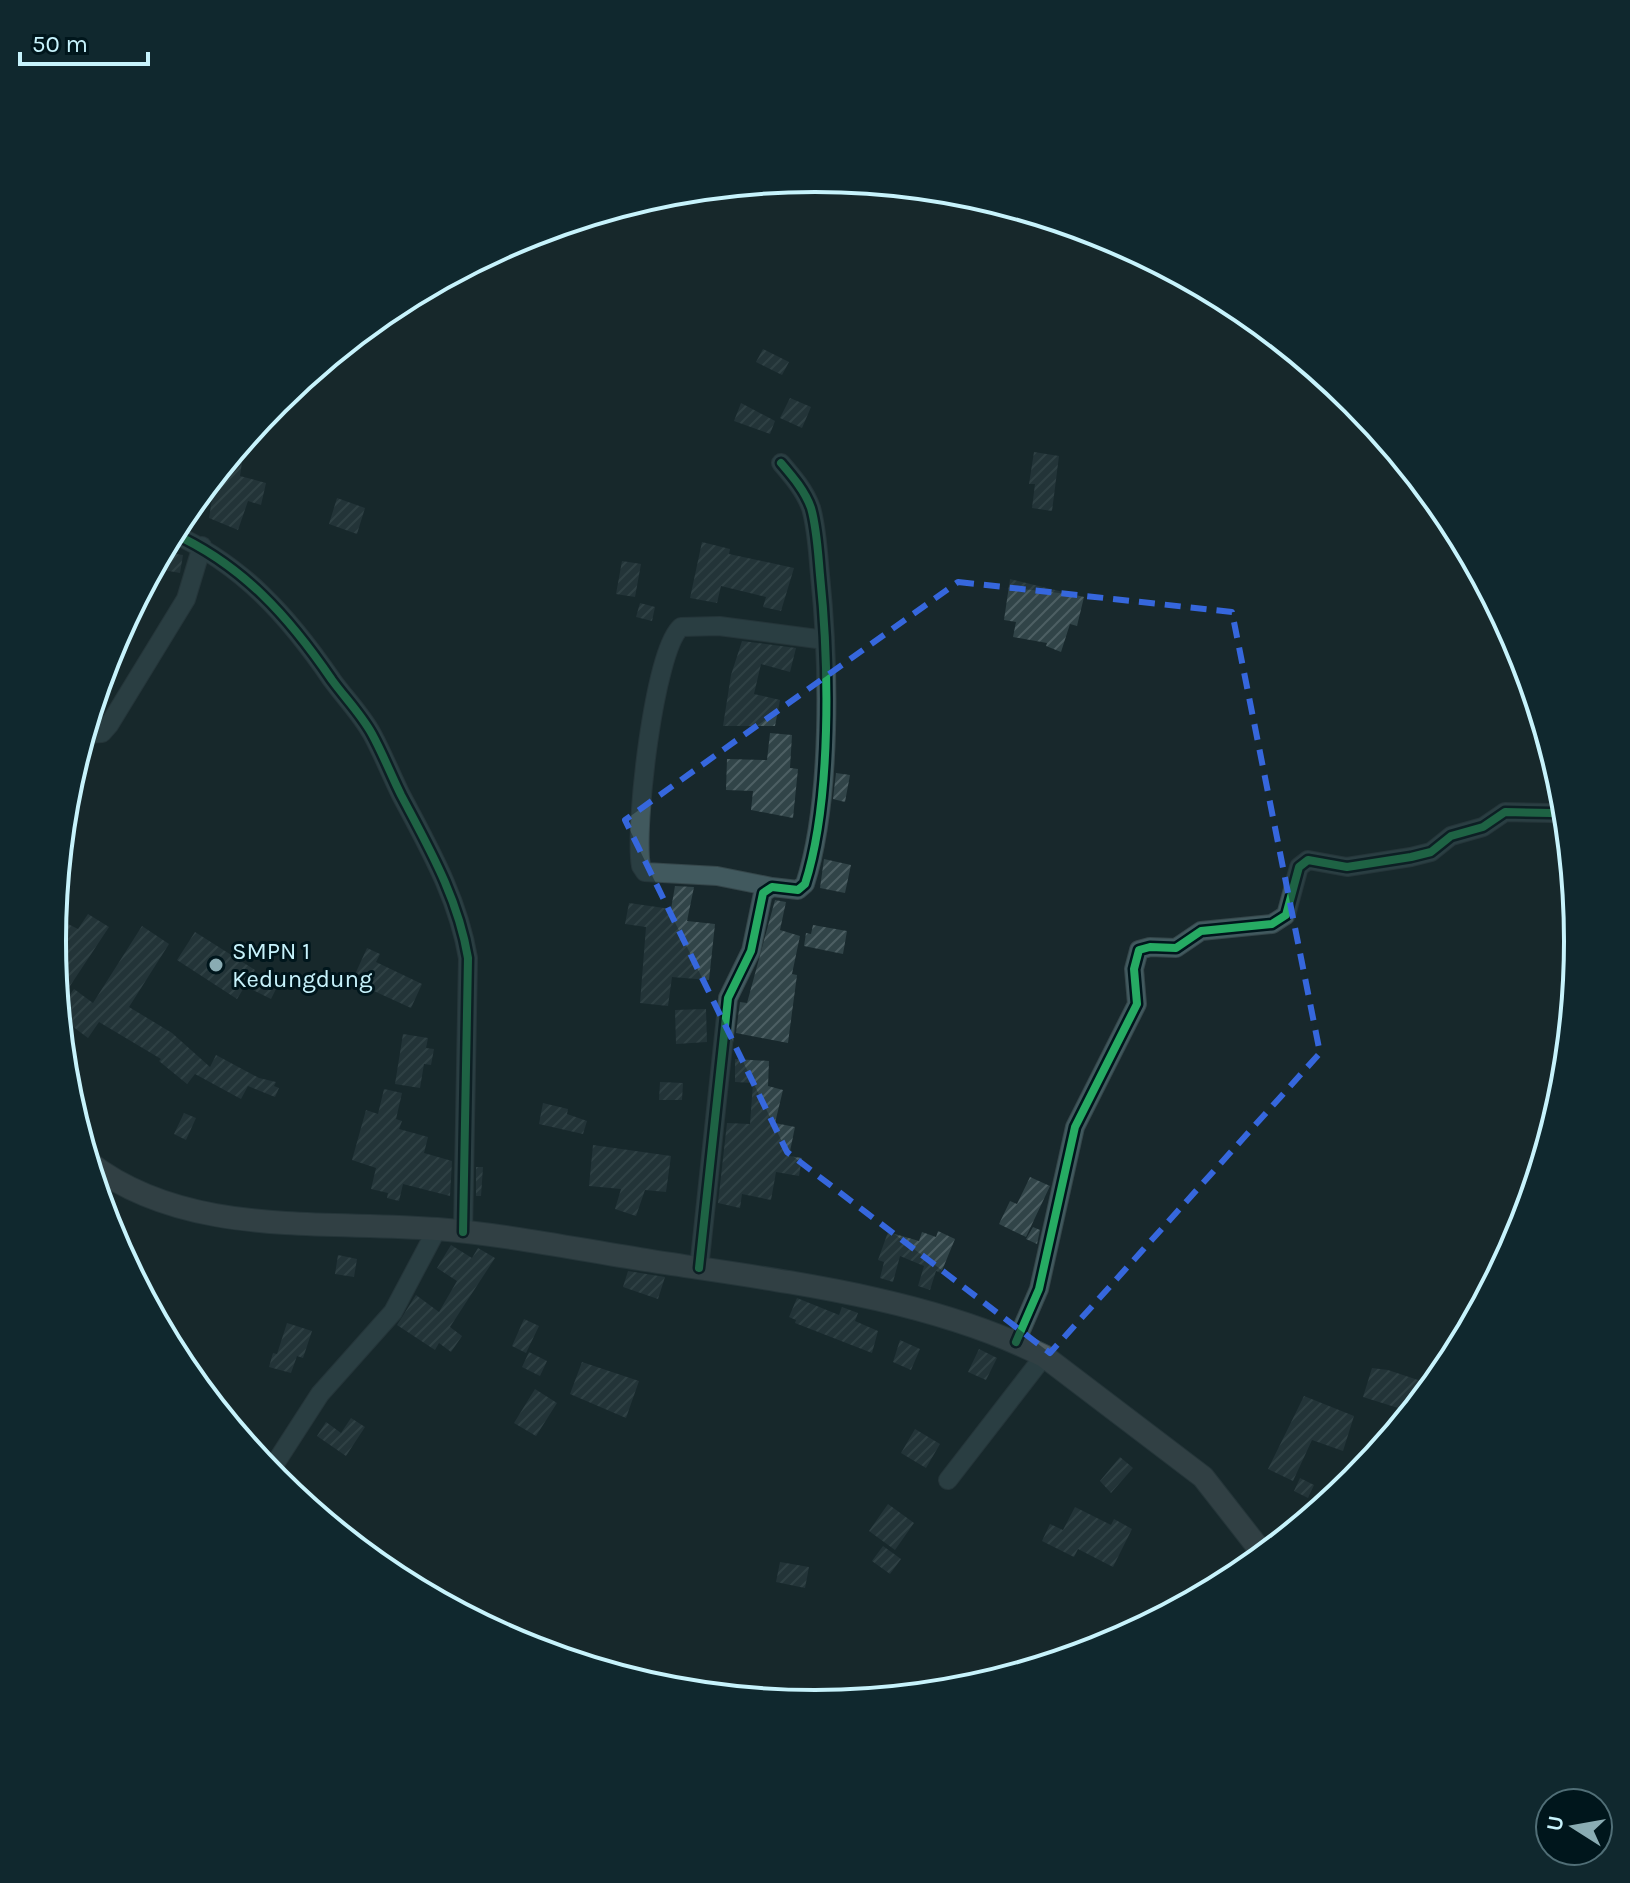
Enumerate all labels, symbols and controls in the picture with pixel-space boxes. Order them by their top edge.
scale bar [20,16,148,66]
text: 50 m [32,30,88,58]
place label: SMPN 1 Kedungdung [232,937,373,993]
marker: SMPN 1 Kedungdung [207,956,225,974]
north arrow [1534,1787,1614,1867]
text: U [1541,1813,1570,1833]

